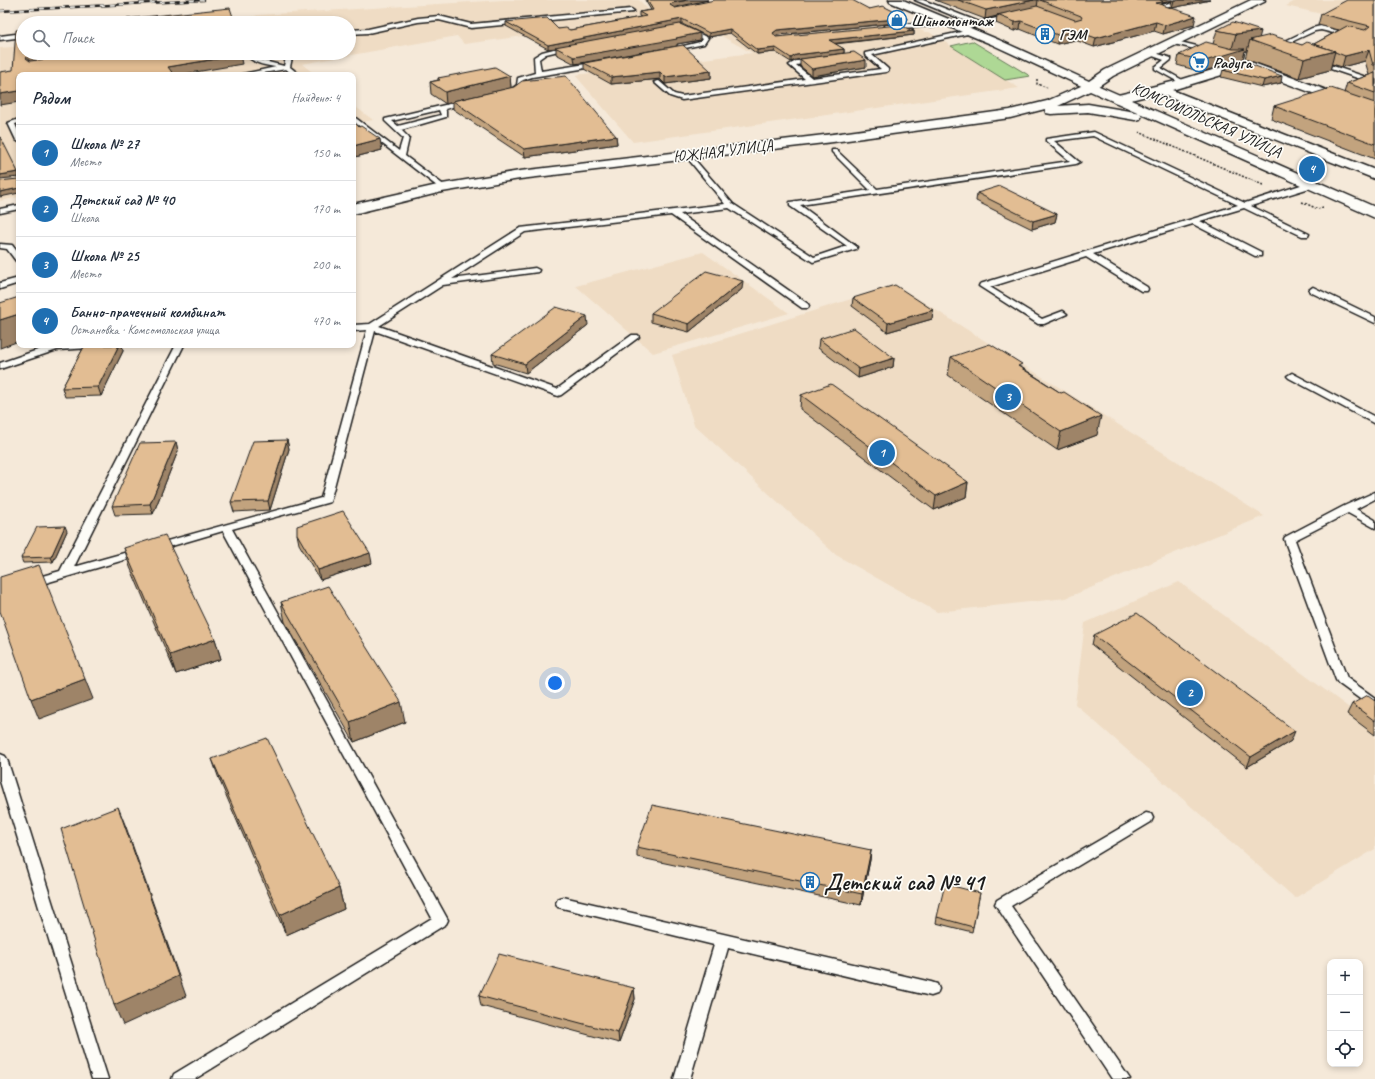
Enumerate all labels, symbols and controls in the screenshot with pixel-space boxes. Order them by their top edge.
shop icon: Шиномонтаж [886,9,908,31]
place label: Шиномонтаж [911,11,995,31]
search box [16,16,356,60]
building icon: ГЭМ [1034,23,1056,45]
place label: ГЭМ [1059,25,1088,45]
icon: search [30,27,52,49]
text: Поиск [62,29,94,48]
supermarket icon: Радуга [1188,51,1210,73]
place label: Радуга [1213,53,1254,73]
street label: КОМСОМОЛЬСКАЯ УЛИЦА [1129,78,1285,162]
text: Рядом [32,88,70,109]
text: Найдено: 4 [292,90,340,106]
text: Школа № 27 [70,135,139,154]
street label: ЮЖНАЯ УЛИЦА [672,135,775,167]
text: 1 [42,145,48,161]
text: 150 m [312,145,340,161]
text: Место [70,154,101,170]
pin: 4 [1299,154,1325,184]
text: Детский сад № 40 [70,191,174,210]
text: 2 [42,201,48,217]
text: 170 m [312,201,340,217]
text: Школа [70,210,99,226]
text: Школа № 25 [70,247,139,266]
text: 3 [42,257,48,273]
text: 200 m [312,257,340,273]
text: Место [70,266,101,282]
text: Банно-прачечный комбинат [70,303,225,322]
text: 4 [42,313,48,329]
text: 470 m [312,313,340,329]
text: Остановка · Комсомольская улица [70,322,219,338]
pin: 3 [995,382,1021,412]
pin: 1 [869,438,895,468]
your location [545,673,565,693]
pin: 2 [1177,678,1203,708]
place label: Детский сад № 41 [824,868,987,897]
building icon: Детский сад № 41 [799,871,821,893]
map controls [1327,959,1363,1067]
button: + [1327,959,1363,995]
button: − [1327,995,1363,1031]
button: locate [1327,1031,1363,1067]

